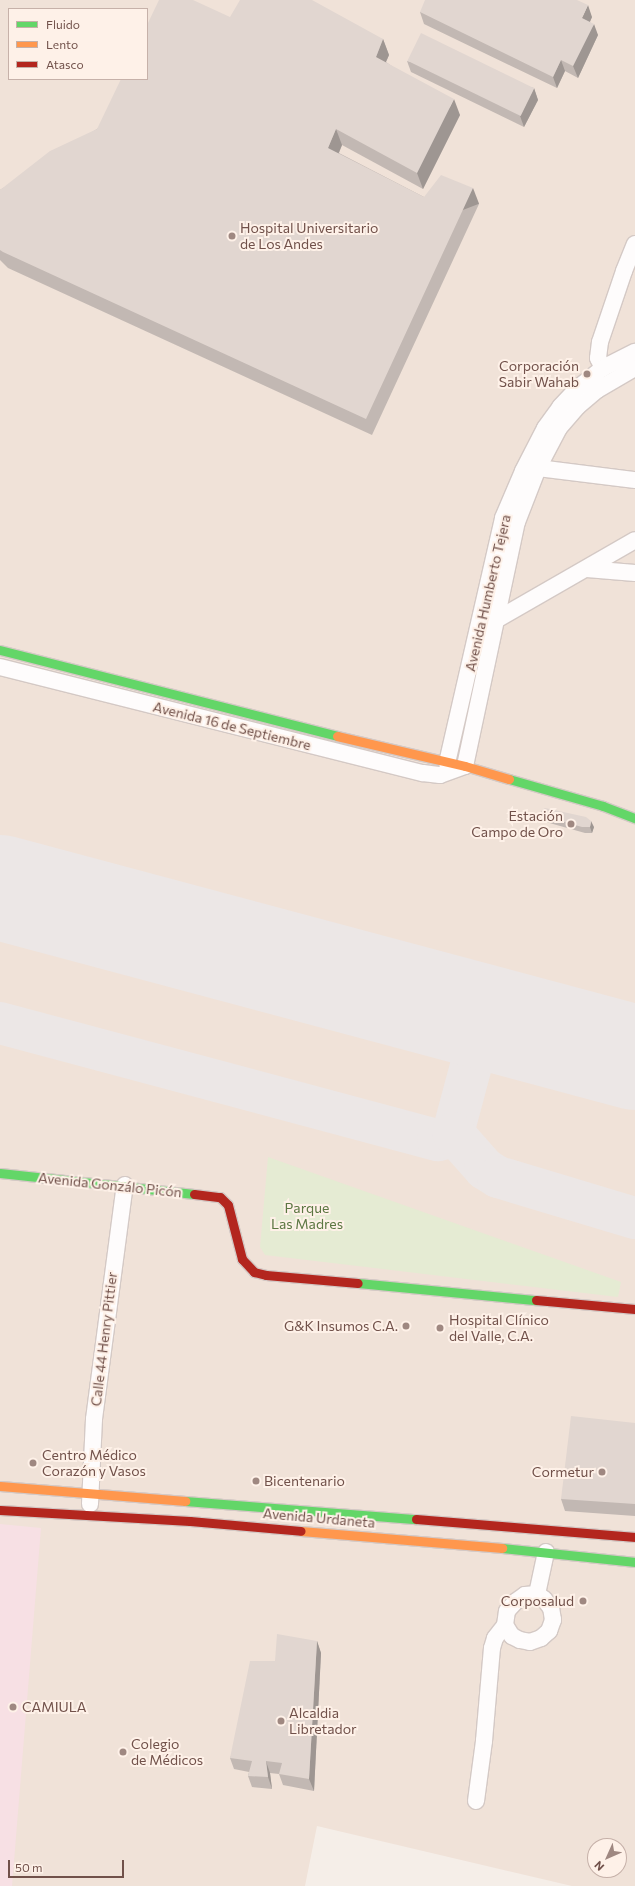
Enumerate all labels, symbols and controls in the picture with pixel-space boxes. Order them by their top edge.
legend [8,8,148,80]
text: Fluido [46,17,80,31]
text: Lento [46,37,78,51]
text: Atasco [46,57,84,71]
place label: Hospital Universitario de Los Andes [240,220,378,252]
marker: Hospital Universitario de Los Andes [227,231,237,241]
place label: Corporación Sabir Wahab [499,358,579,390]
marker: Corporación Sabir Wahab [582,369,592,379]
street label: Avenida Humberto Tejera [462,513,514,673]
street label: Avenida 16 de Septiembre [151,698,313,754]
place label: Estación Campo de Oro [471,808,563,840]
marker: Estación Campo de Oro [566,819,576,829]
street label: Avenida Gonzálo Picón [37,1169,183,1201]
park label: Parque Las Madres [271,1200,343,1232]
street label: Calle 44 Henry Pittier [87,1271,121,1407]
place label: Hospital Clínico del Valle, C.A. [449,1312,549,1344]
place label: G&K Insumos C.A. [284,1318,398,1334]
marker: G&K Insumos C.A. [401,1321,411,1331]
marker: Hospital Clínico del Valle, C.A. [434,1322,446,1334]
place label: Centro Médico Corazón y Vasos [42,1447,146,1480]
marker: Centro Médico Corazón y Vasos [27,1457,39,1469]
place label: Cormetur [532,1464,594,1480]
marker: Cormetur [597,1467,607,1477]
place label: Bicentenario [264,1473,345,1489]
marker: Bicentenario [251,1476,261,1486]
street label: Avenida Urdaneta [262,1505,376,1531]
place label: Corposalud [501,1593,574,1609]
marker: Corposalud [577,1595,589,1607]
place label: CAMIULA [22,1699,86,1715]
marker: CAMIULA [7,1701,19,1713]
place label: Alcaldia Libretador [289,1705,357,1738]
marker: Alcaldia Libretador [276,1716,286,1726]
place label: Colegio de Médicos [131,1736,203,1768]
marker: Colegio de Médicos [118,1747,128,1757]
north arrow [587,1838,627,1878]
scale bar [10,1852,126,1878]
text: N [591,1859,606,1874]
text: 50 m [15,1860,43,1874]

